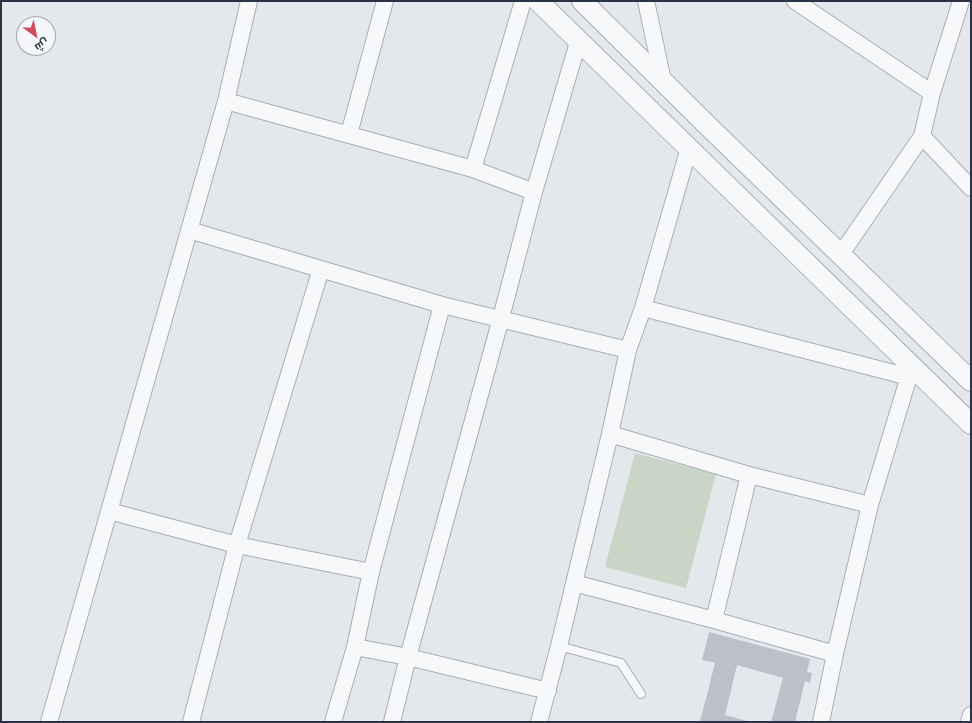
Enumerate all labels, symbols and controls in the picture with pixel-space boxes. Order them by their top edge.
north arrow [16,16,56,56]
text: ش [32,36,52,55]

